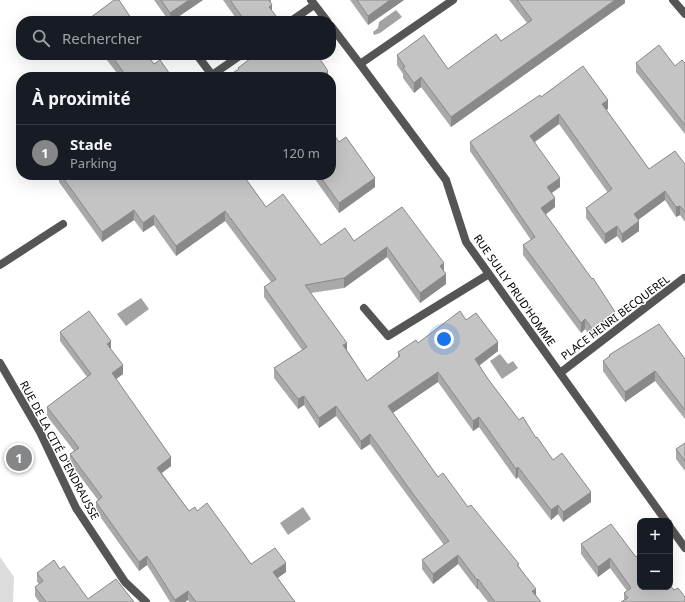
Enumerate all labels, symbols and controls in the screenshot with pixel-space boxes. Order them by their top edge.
search box [16,16,336,60]
icon: search [30,27,52,49]
text: Rechercher [62,28,142,48]
text: À proximité [32,87,131,110]
text: Stade [70,134,112,154]
text: 1 [41,144,49,162]
text: 120 m [282,144,320,162]
text: Parking [70,154,117,172]
street label: RUE SULLY PRUD'HOMME [471,231,559,349]
street label: PLACE HENRI BECQUEREL [558,271,673,363]
your location [434,329,454,349]
street label: RUE DE LA CITÉ D'ENDRAUSSE [17,378,103,522]
pin: 1 [6,443,32,473]
map controls [637,518,673,590]
button: + [637,518,673,554]
button: − [637,554,673,590]

